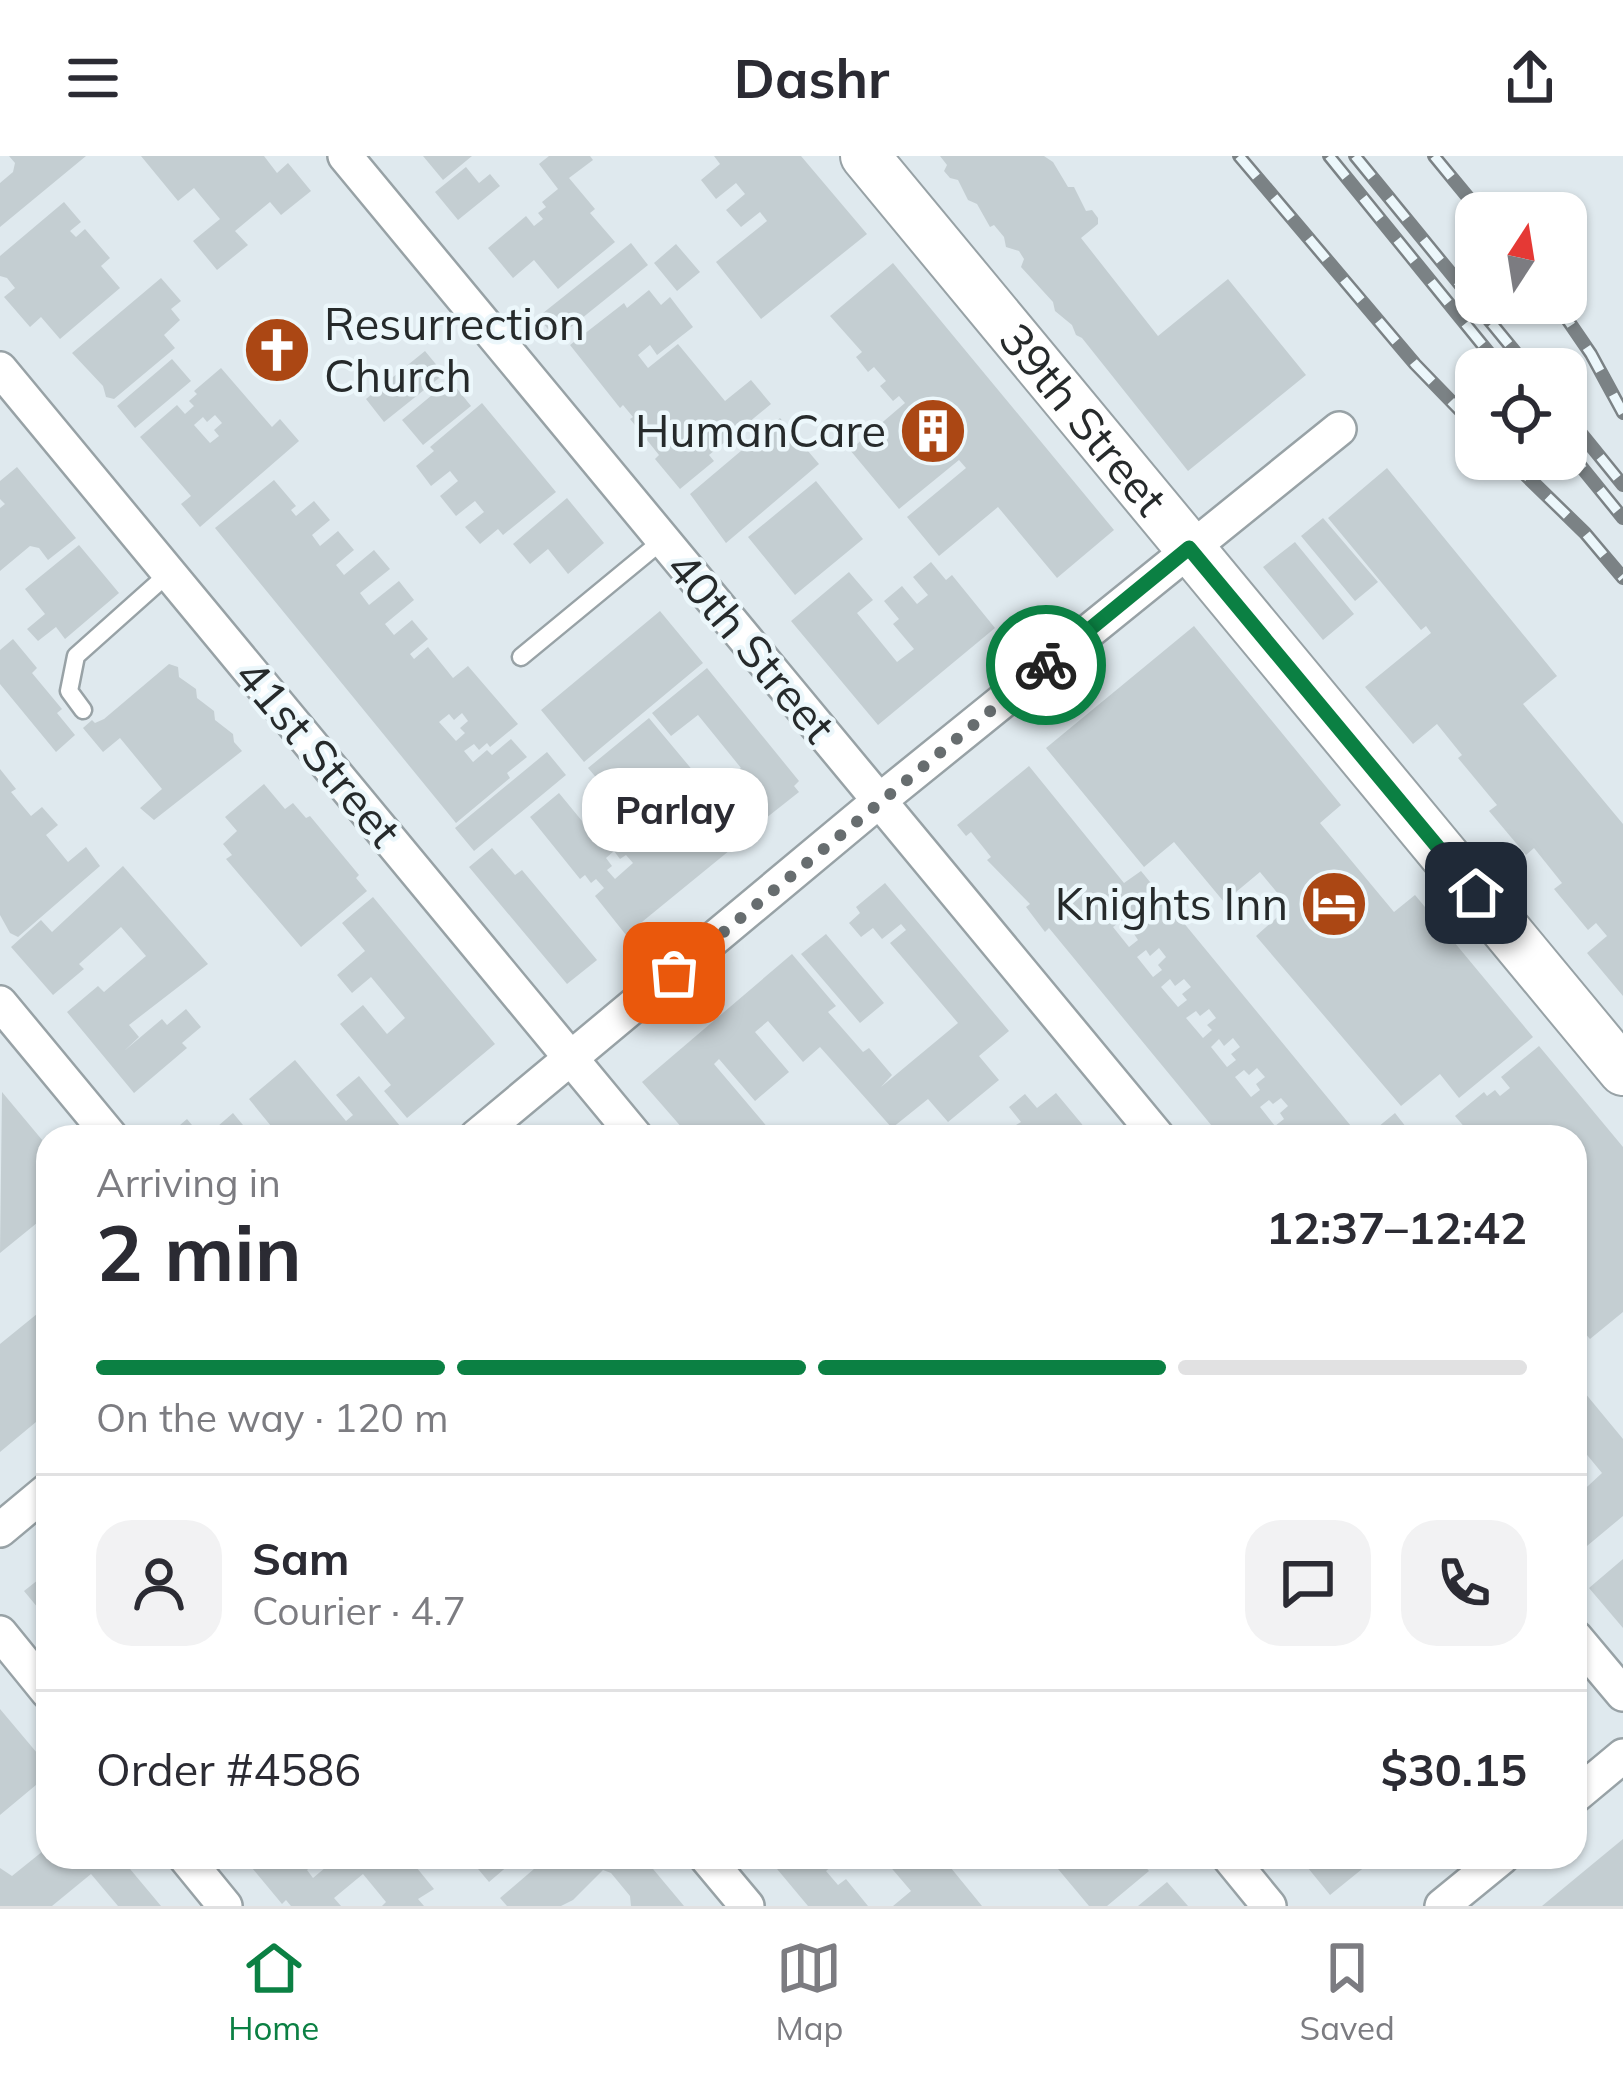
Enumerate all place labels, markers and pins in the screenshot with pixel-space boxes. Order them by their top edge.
place label: Resurrection Church [324,295,585,403]
church icon: Resurrection Church [242,315,312,385]
building icon: HumanCare [898,396,968,466]
place label: HumanCare [635,402,886,458]
callout: Parlay [581,769,767,853]
pin [1425,842,1527,944]
hotel icon: Knights Inn [1299,869,1369,939]
place label: Knights Inn [1055,875,1288,931]
pin [623,922,725,1024]

